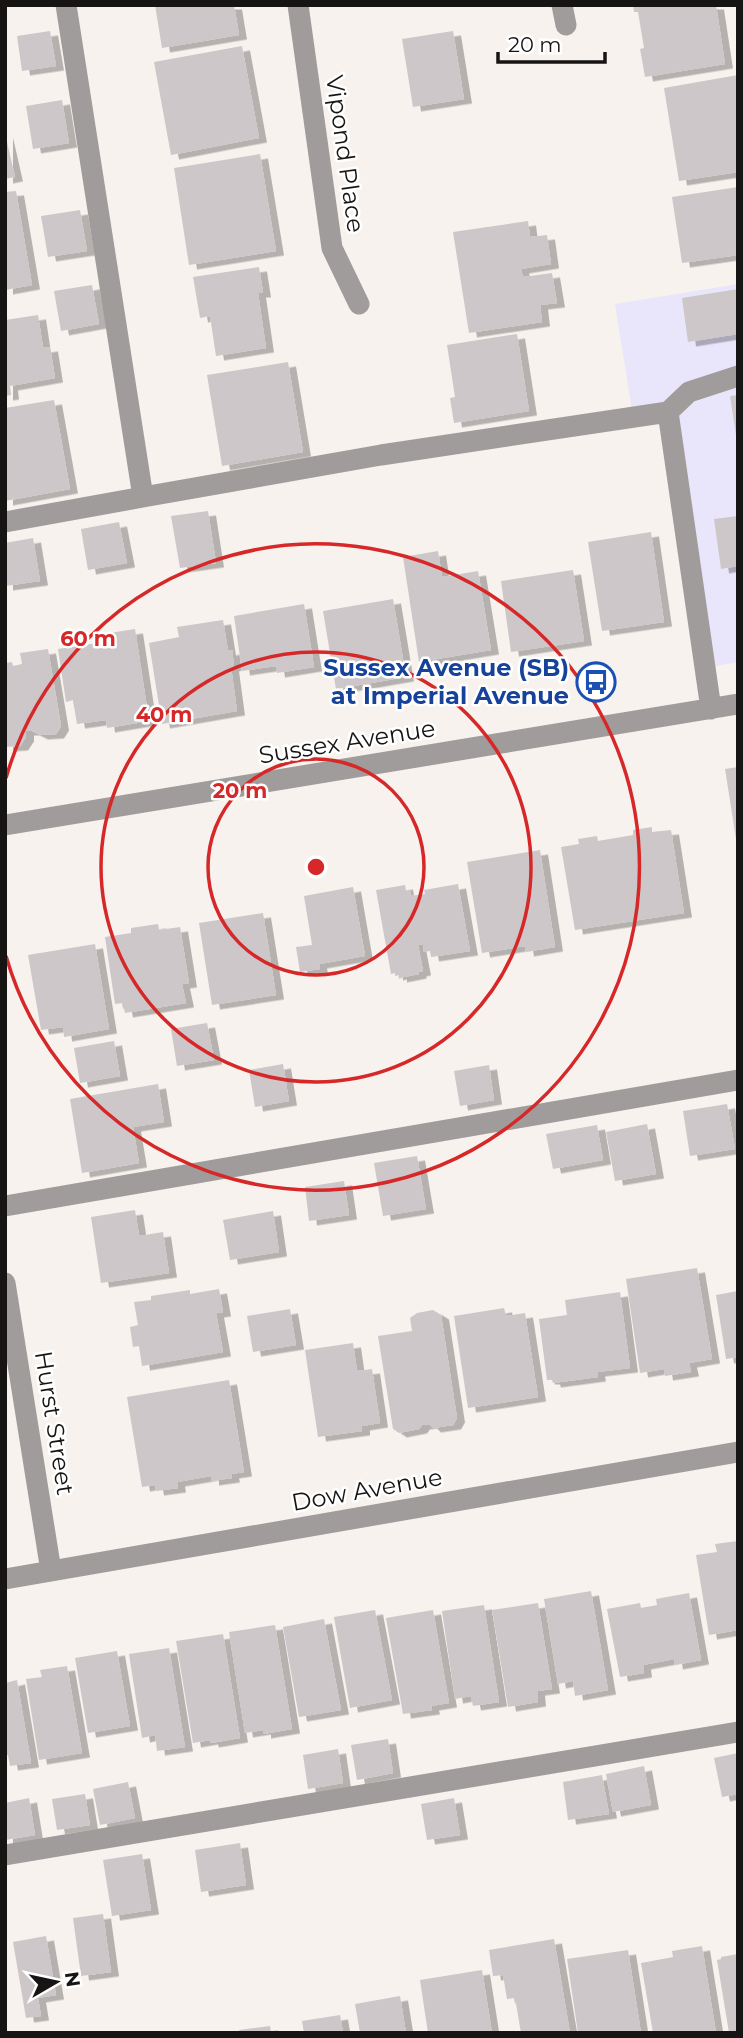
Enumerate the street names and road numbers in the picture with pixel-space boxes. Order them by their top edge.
street label: Vipond Place [320,73,371,234]
street label: Sussex Avenue [257,713,437,770]
street label: Hurst Street [29,1349,80,1497]
street label: Dow Avenue [289,1462,445,1517]

